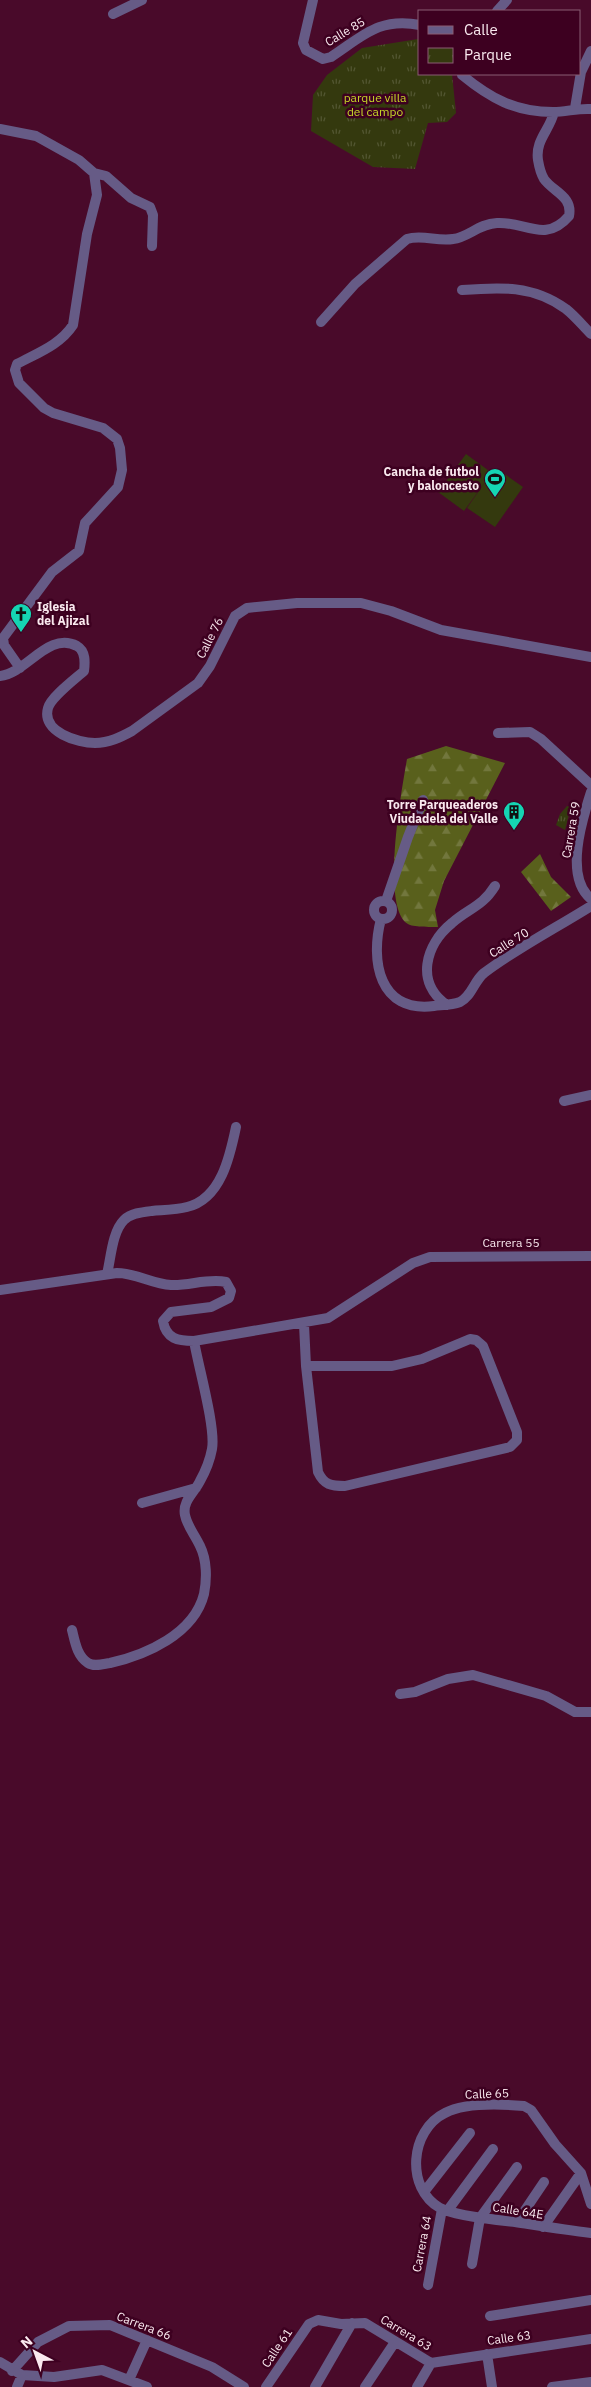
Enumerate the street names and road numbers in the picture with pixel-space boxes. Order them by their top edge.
street label: Calle 85 [322,14,368,49]
street label: Calle 76 [193,615,226,661]
street label: Carrera 59 [558,800,583,859]
street label: Calle 70 [486,925,531,961]
street label: Carrera 55 [482,1235,540,1250]
street label: Calle 65 [465,2085,509,2102]
street label: Calle 64E [492,2199,545,2222]
street label: Carrera 64 [409,2214,434,2273]
street label: Carrera 66 [115,2308,174,2343]
street label: Carrera 63 [378,2311,435,2354]
street label: Calle 61 [258,2325,295,2370]
street label: Calle 63 [486,2327,532,2348]

